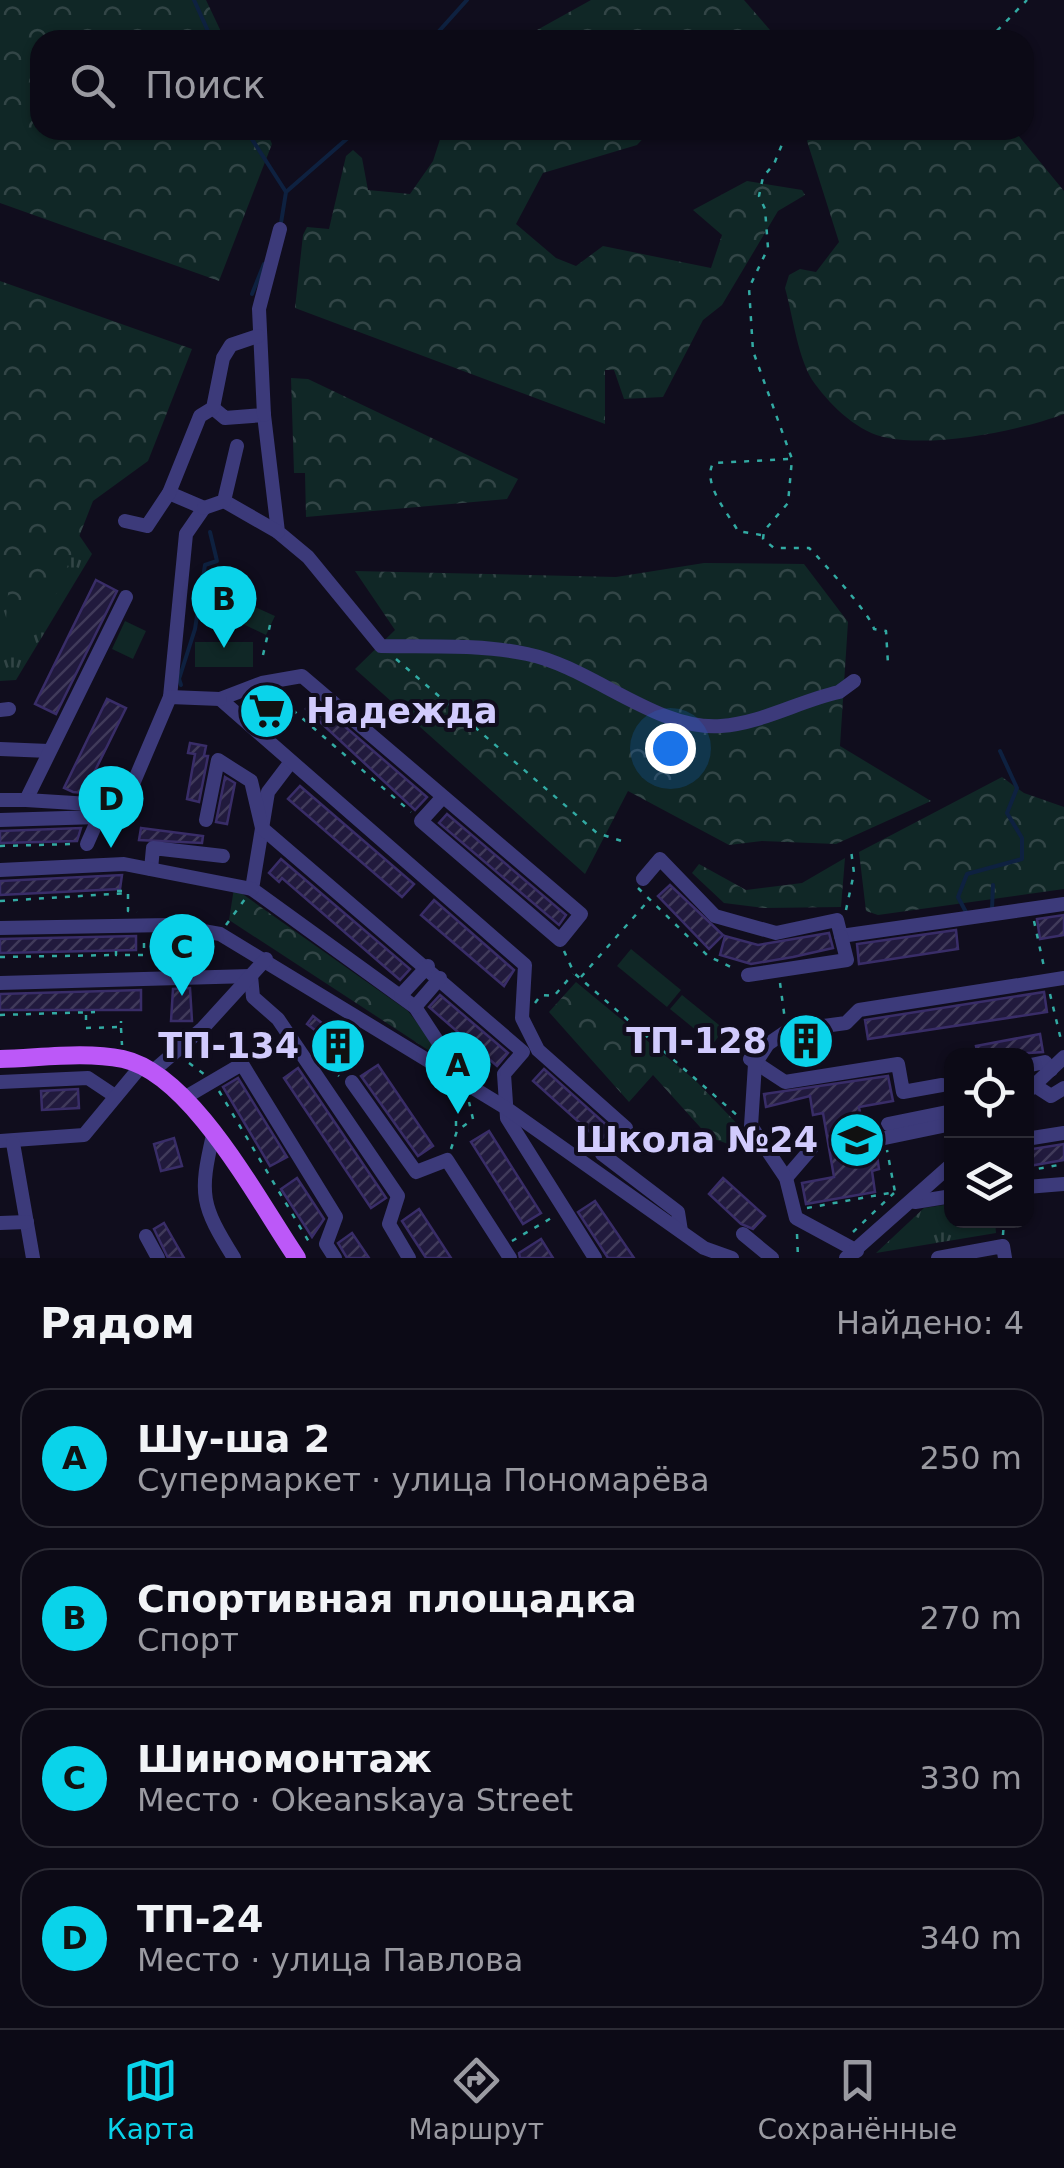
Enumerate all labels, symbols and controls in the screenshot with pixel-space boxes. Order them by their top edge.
search box [30,30,1034,140]
icon: search [65,58,120,113]
text: Поиск [145,63,265,107]
pin: B [192,566,256,648]
supermarket icon: Надежда [237,681,297,741]
place label: Надежда [306,691,498,731]
your location [645,723,696,774]
pin: D [78,766,144,848]
pin: C [150,914,214,996]
building icon: ТП-128 [776,1011,836,1071]
building icon: ТП-134 [308,1016,368,1076]
place label: ТП-128 [626,1021,767,1061]
place label: ТП-134 [158,1026,299,1066]
pin: A [426,1032,490,1114]
map controls [944,1048,1034,1228]
button: locate [944,1048,1034,1138]
school or university icon: Школа №24 [827,1110,887,1170]
place label: Школа №24 [575,1120,818,1160]
button: layers [944,1138,1034,1228]
text: Рядом [40,1299,195,1348]
text: Найдено: 4 [836,1304,1024,1342]
text: Шу-ша 2 [137,1417,330,1461]
text: A [62,1439,87,1477]
text: 250 m [920,1439,1022,1477]
text: Супермаркет · улица Пономарёва [137,1461,710,1499]
text: Спортивная площадка [137,1577,637,1621]
text: B [62,1599,87,1637]
text: 270 m [920,1599,1022,1637]
text: Спорт [137,1621,239,1659]
text: Шиномонтаж [137,1737,432,1781]
text: C [63,1759,86,1797]
text: 330 m [920,1759,1022,1797]
text: Место · Okeanskaya Street [137,1781,573,1819]
text: ТП-24 [137,1897,263,1941]
text: D [61,1919,88,1957]
text: 340 m [920,1919,1022,1957]
text: Место · улица Павлова [137,1941,523,1979]
tab: Карта [107,2053,195,2146]
tab: Маршрут [409,2053,544,2146]
tab: Сохранённые [758,2053,957,2146]

